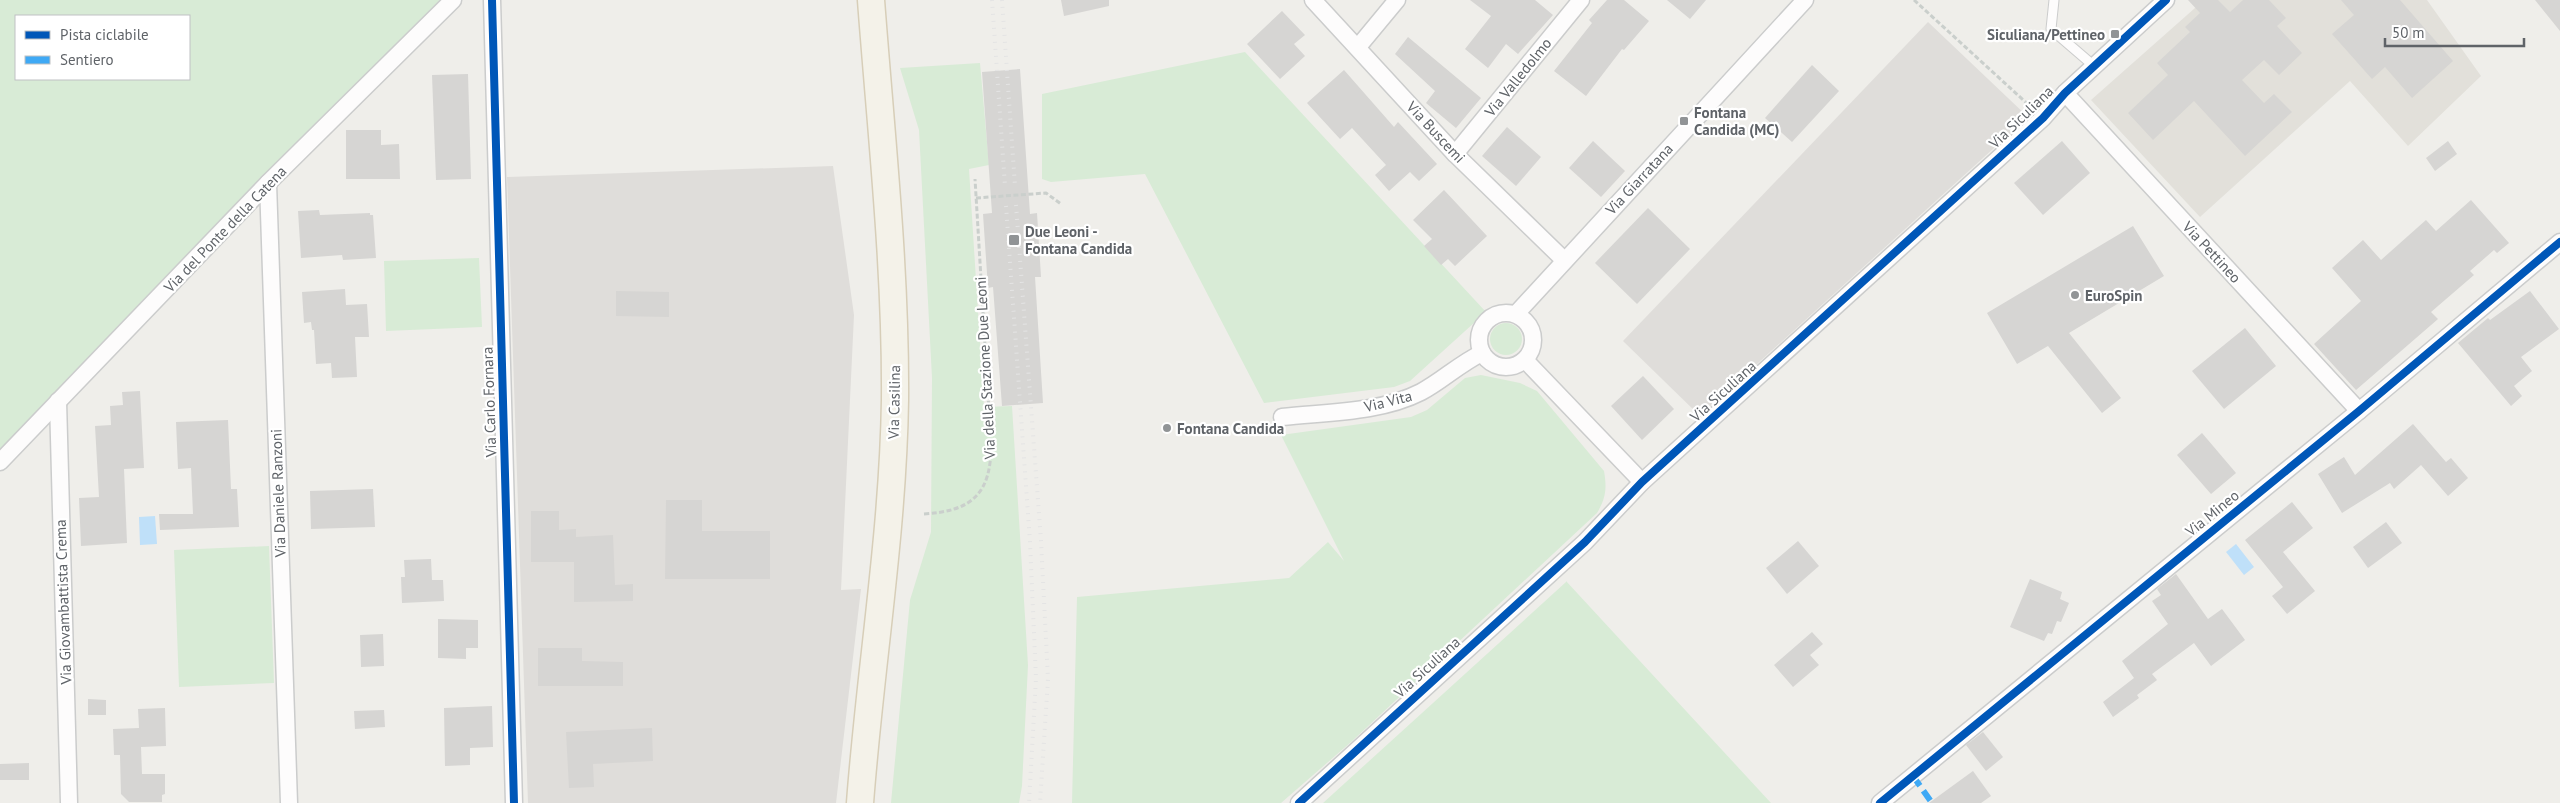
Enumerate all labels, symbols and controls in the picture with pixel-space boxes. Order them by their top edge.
legend [15,15,190,80]
scale bar [2385,15,2524,47]
text: 50 m [2392,23,2425,42]
text: Pista ciclabile [60,25,149,44]
place label: Siculiana/Pettineo [1987,25,2105,44]
marker: Siculiana/Pettineo [2109,28,2121,40]
street label: Via Valledolmo [1480,34,1556,121]
text: Sentiero [60,50,114,69]
street label: Via Siculiana [1984,82,2057,153]
street label: Via Buscemi [1402,96,1469,167]
place label: Fontana Candida (MC) [1694,103,1779,139]
marker: Fontana Candida (MC) [1678,115,1690,127]
street label: Via Giarratana [1601,139,1677,219]
street label: Via del Ponte della Catena [159,162,290,297]
street label: Via Pettineo [2178,217,2245,287]
place label: Due Leoni - Fontana Candida [1025,222,1132,258]
marker: Due Leoni - Fontana Candida [1007,233,1021,247]
street label: Via della Stazione Due Leoni [971,276,999,461]
place label: EuroSpin [2085,286,2142,305]
marker: EuroSpin [2069,289,2081,301]
street label: Via Carlo Fornara [478,347,500,458]
street label: Via Siculiana [1685,356,1760,426]
street label: Via Casilina [884,365,904,440]
street label: Via Vita [1361,386,1414,416]
place label: Fontana Candida [1177,419,1284,438]
marker: Fontana Candida [1161,422,1173,434]
street label: Via Daniele Ranzoni [266,429,290,558]
street label: Via Mineo [2181,486,2243,541]
street label: Via Giovambattista Crema [51,519,75,686]
street label: Via Siculiana [1389,632,1464,702]

